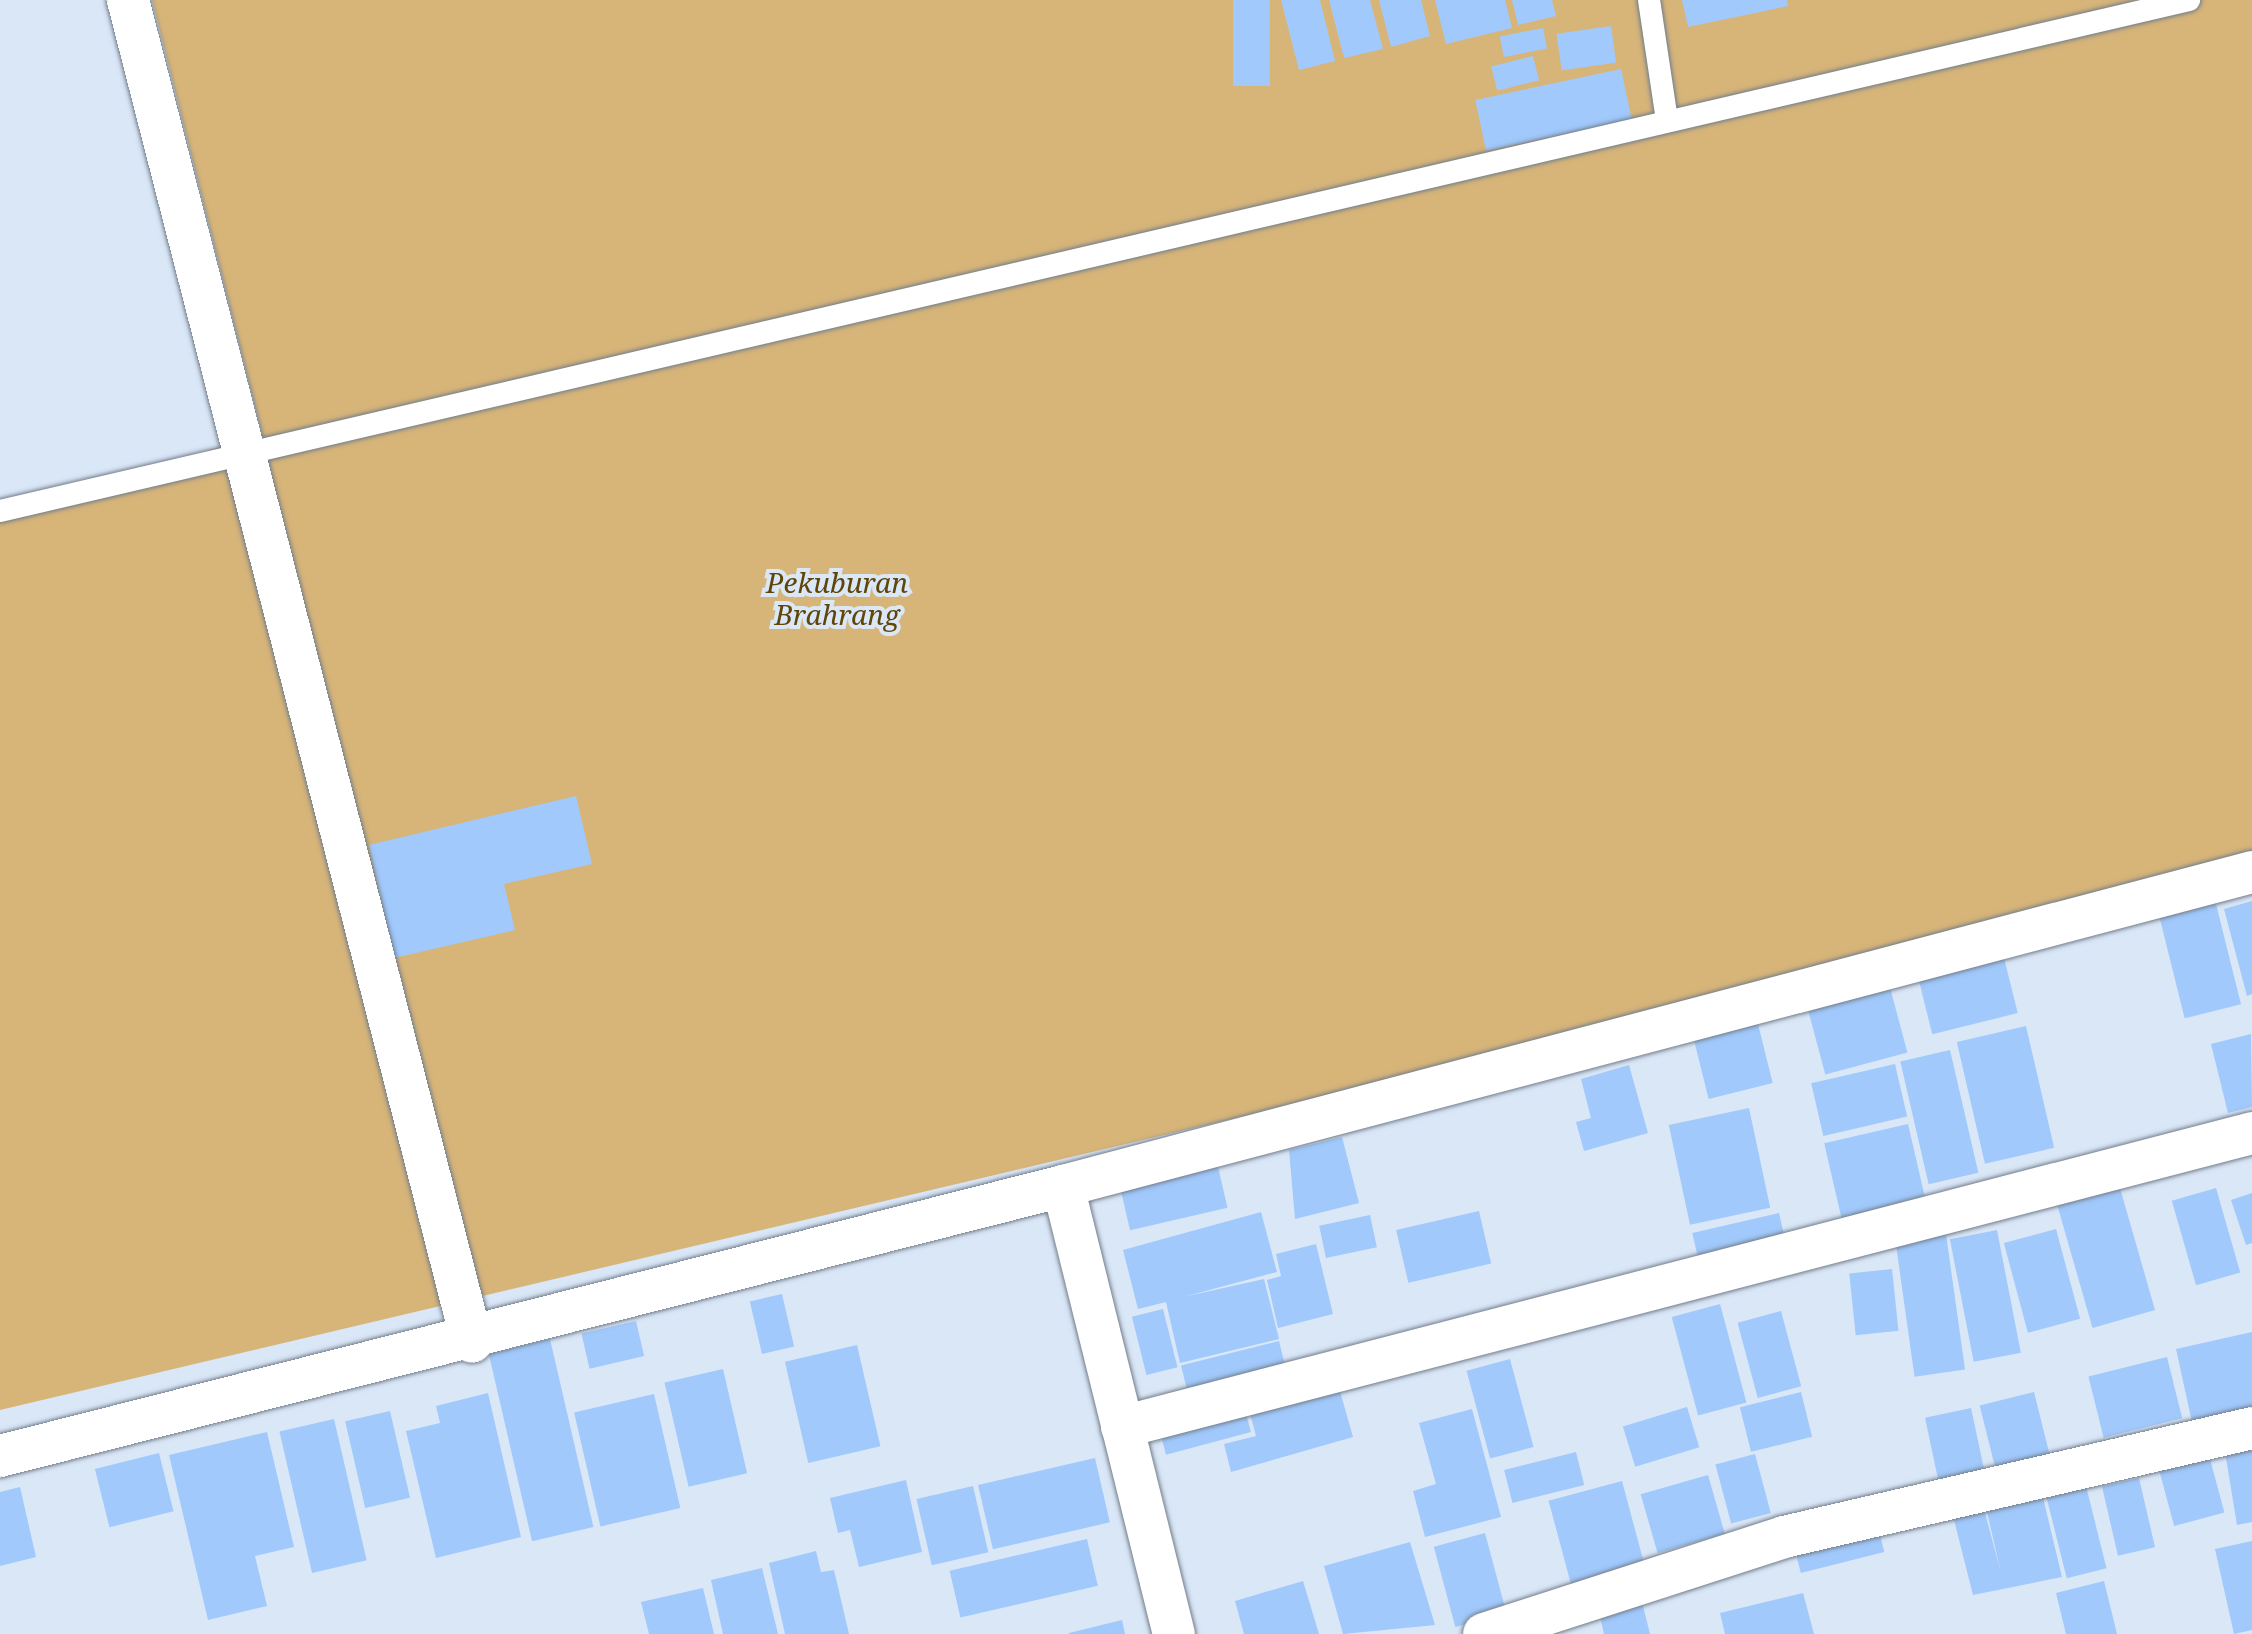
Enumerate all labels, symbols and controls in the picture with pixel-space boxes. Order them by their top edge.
park label: Pekuburan Brahrang [766,565,908,631]

